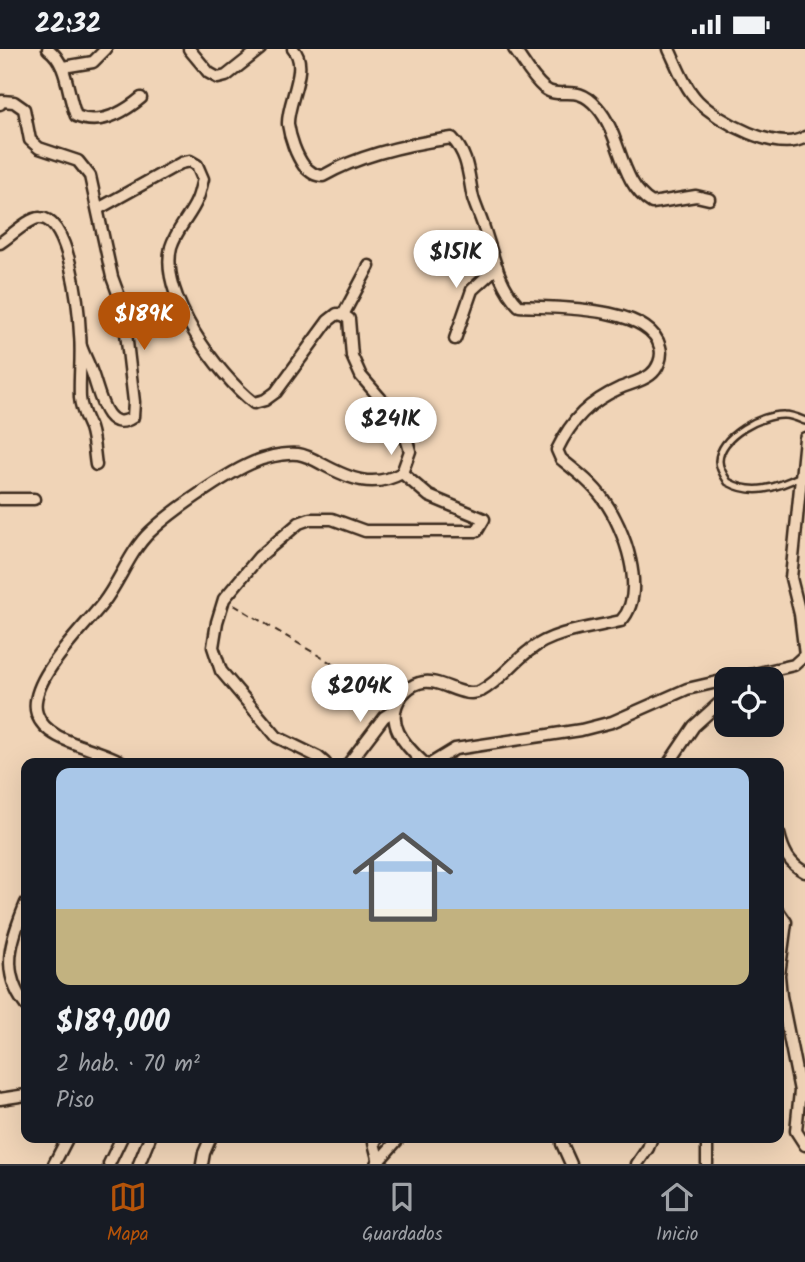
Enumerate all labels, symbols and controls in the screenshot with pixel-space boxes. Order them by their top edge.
text: 22:32 [35,4,101,46]
pin: $151K [407,231,505,290]
text: $151K [430,235,483,271]
pin: $189K [95,293,193,352]
text: $189K [114,297,174,333]
pin: $241K [342,397,440,457]
text: $241K [361,402,421,438]
pin: $204K [311,665,409,724]
map controls [714,667,784,737]
button: locate [714,667,784,737]
text: $204K [327,669,393,705]
icon: home [340,814,466,940]
text: $189,000 [56,999,170,1047]
text: 2 hab. · 70 m² [56,1047,200,1083]
text: Piso [56,1083,94,1119]
tab: Mapa [107,1178,149,1250]
tab: Guardados [362,1178,443,1250]
tab: Inicio [656,1178,698,1250]

